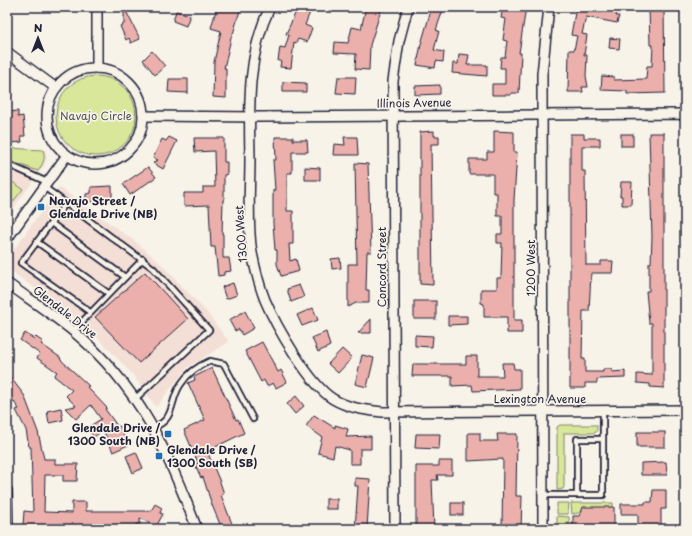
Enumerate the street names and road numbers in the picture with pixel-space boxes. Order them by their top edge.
street label: Illinois Avenue [376,93,452,112]
street label: 1300 West [230,204,251,263]
street label: Concord Street [373,226,390,307]
street label: 1200 West [522,239,539,296]
street label: Glendale Drive [30,281,101,342]
street label: Lexington Avenue [494,390,586,407]

